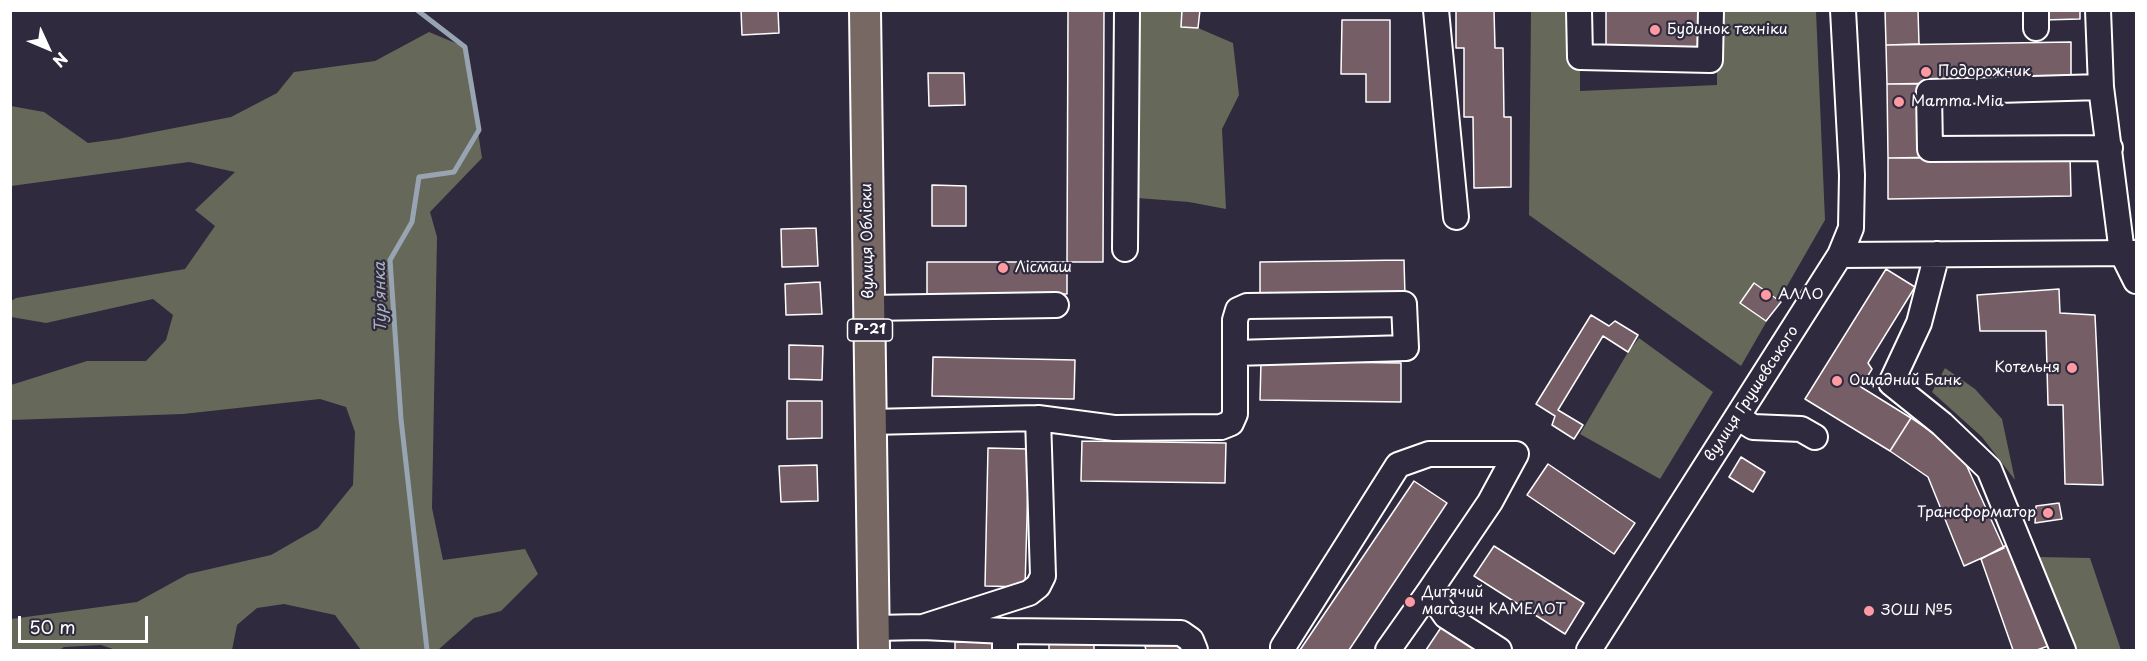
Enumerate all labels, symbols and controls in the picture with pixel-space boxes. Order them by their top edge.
north arrow [18,18,78,78]
place label: Будинок техніки [1667,21,1788,39]
marker: Будинок техніки [1648,23,1662,37]
text: N [48,48,74,73]
place label: Подорожник [1938,63,2031,81]
marker: Подорожник [1919,65,1933,79]
place label: Mamma Mia [1911,93,2004,111]
marker: Mamma Mia [1892,95,1906,109]
street label: вулиця Обліски [858,183,878,299]
place label: Лісмаш [1015,259,1072,277]
marker: Лісмаш [996,261,1010,275]
water label: Тур'янка [371,262,391,332]
place label: АЛЛО [1778,286,1824,304]
marker: АЛЛО [1759,288,1773,302]
road number: Р-21 [848,319,892,341]
street label: вулиця Грушевського [1701,323,1803,465]
place label: Котельня [1995,359,2060,377]
marker: Котельня [2065,361,2079,375]
place label: Ощадний Банк [1849,372,1961,390]
marker: Ощадний Банк [1830,374,1844,388]
place label: Трансформатор [1917,504,2036,522]
marker: Трансформатор [2041,506,2055,520]
place label: Дитячий магазин КАМЕЛОТ [1422,584,1566,619]
marker: Дитячий магазин КАМЕЛОТ [1403,595,1417,609]
place label: ЗОШ №5 [1881,602,1953,620]
scale bar [21,604,152,642]
marker: ЗОШ №5 [1862,604,1876,618]
text: 50 m [29,613,76,640]

